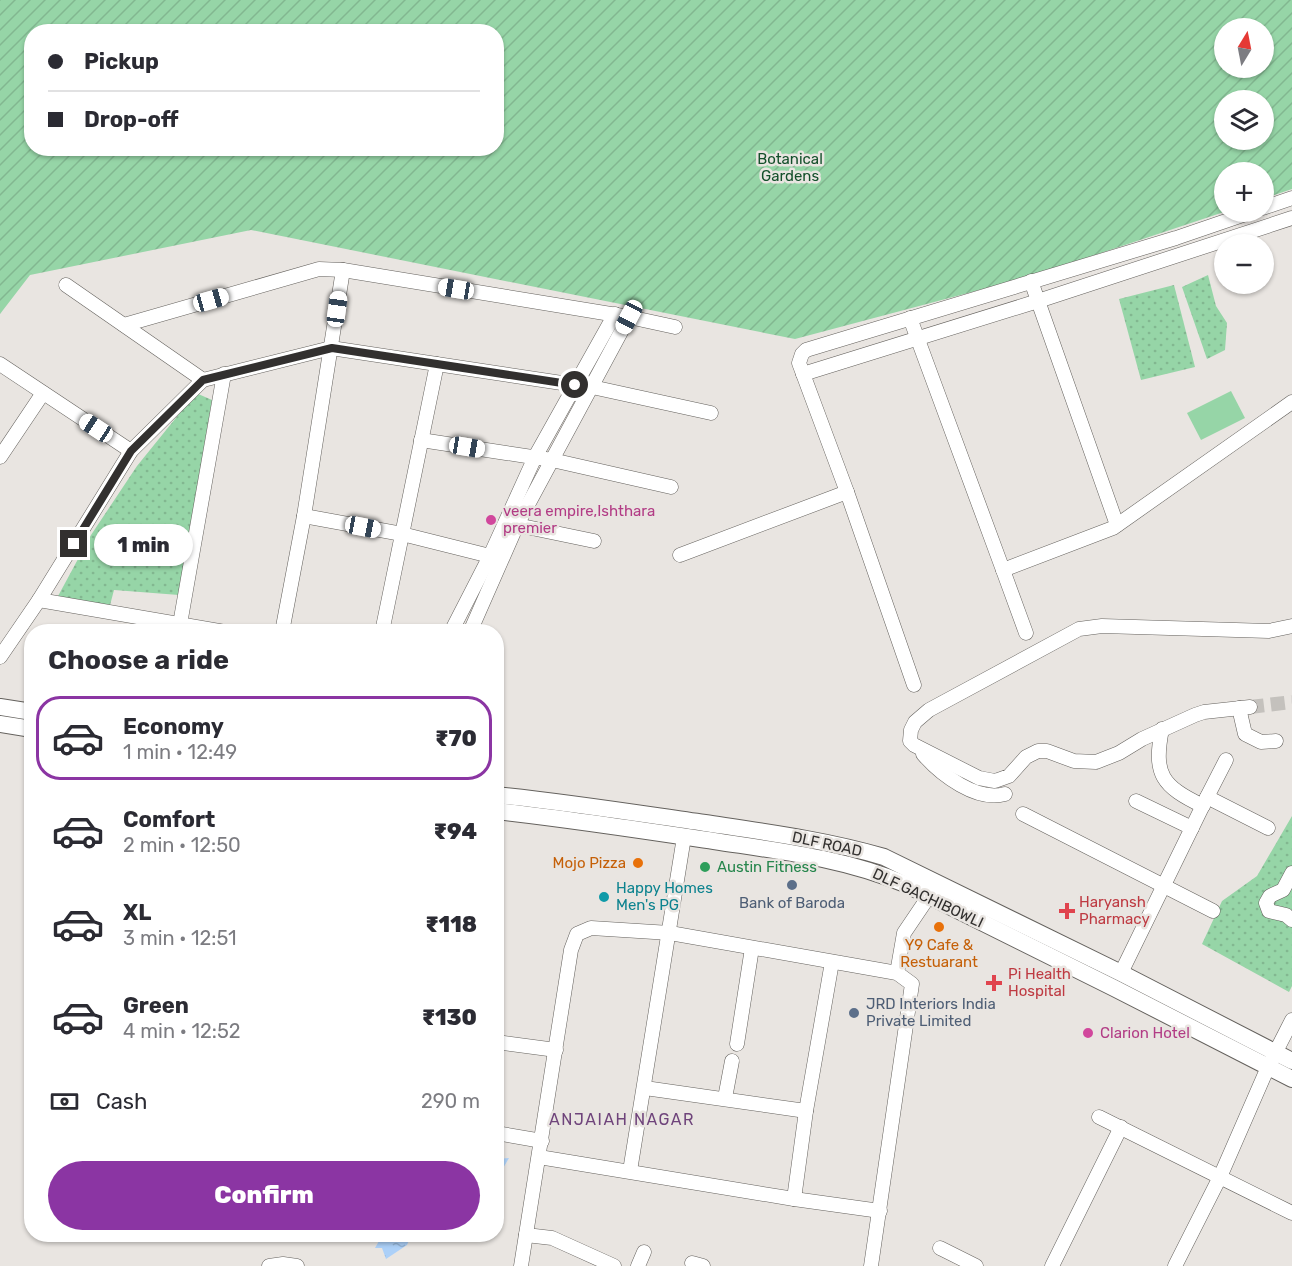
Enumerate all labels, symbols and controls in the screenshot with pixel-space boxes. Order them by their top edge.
north arrow [1214,18,1274,78]
map controls [1214,18,1274,294]
text: Pickup [84,48,159,75]
button: layers [1214,90,1274,150]
text: Drop-off [84,106,179,133]
park label: Botanical Gardens [757,150,823,185]
button: + [1214,162,1274,222]
button: − [1214,234,1274,294]
car [437,277,475,301]
car [191,286,231,314]
car [326,290,348,328]
car [613,297,645,337]
route start [561,371,588,398]
car [76,411,116,445]
car [448,435,486,459]
place label: veera empire,Ishthara premier [503,502,655,537]
marker: veera empire,Ishthara premier [484,513,498,527]
car [344,515,382,539]
callout: 1 min [95,523,194,565]
route end [60,530,87,557]
text: 1 min [117,533,170,557]
text: Choose a ride [48,644,229,676]
icon: car [51,711,105,765]
text: Economy [123,713,224,740]
text: ₹70 [435,725,477,752]
text: 1 min · 12:49 [123,740,237,764]
icon: car [51,804,105,858]
text: Comfort [123,806,215,833]
text: ₹94 [434,818,477,845]
street label: DLF ROAD [790,828,864,860]
text: 2 min · 12:50 [123,833,241,857]
place label: Mojo Pizza [553,854,626,872]
marker: Mojo Pizza [631,856,645,870]
place label: Austin Fitness [717,858,817,876]
marker: Austin Fitness [698,860,712,874]
street label: DLF GACHIBOWLI [870,864,986,932]
marker: Bank of Baroda [785,878,799,892]
place label: Happy Homes Men's PG [616,879,713,914]
marker: Happy Homes Men's PG [597,890,611,904]
place label: Haryansh Pharmacy [1079,893,1150,928]
place label: Bank of Baroda [739,894,845,912]
icon: car [51,897,105,951]
text: XL [123,899,151,926]
marker: Haryansh Pharmacy [1060,904,1074,918]
text: ₹118 [425,911,477,938]
marker: Y9 Cafe & Restuarant [932,920,946,934]
text: 3 min · 12:51 [123,926,237,950]
place label: Y9 Cafe & Restuarant [900,936,978,971]
place label: Pi Health Hospital [1008,965,1071,1000]
marker: Pi Health Hospital [985,974,1003,992]
icon: car [51,990,105,1044]
text: Green [123,992,189,1019]
place label: JRD Interiors India Private Limited [866,995,996,1030]
text: ₹130 [422,1004,477,1031]
marker: JRD Interiors India Private Limited [847,1006,861,1020]
text: 4 min · 12:52 [123,1019,241,1043]
place label: Clarion Hotel [1100,1024,1190,1042]
marker: Clarion Hotel [1081,1026,1095,1040]
icon: cash [48,1085,81,1118]
text: Cash [96,1088,147,1115]
text: 290 m [421,1089,480,1113]
district label: ANJAIAH NAGAR [549,1110,695,1129]
button: Confirm [48,1161,480,1230]

